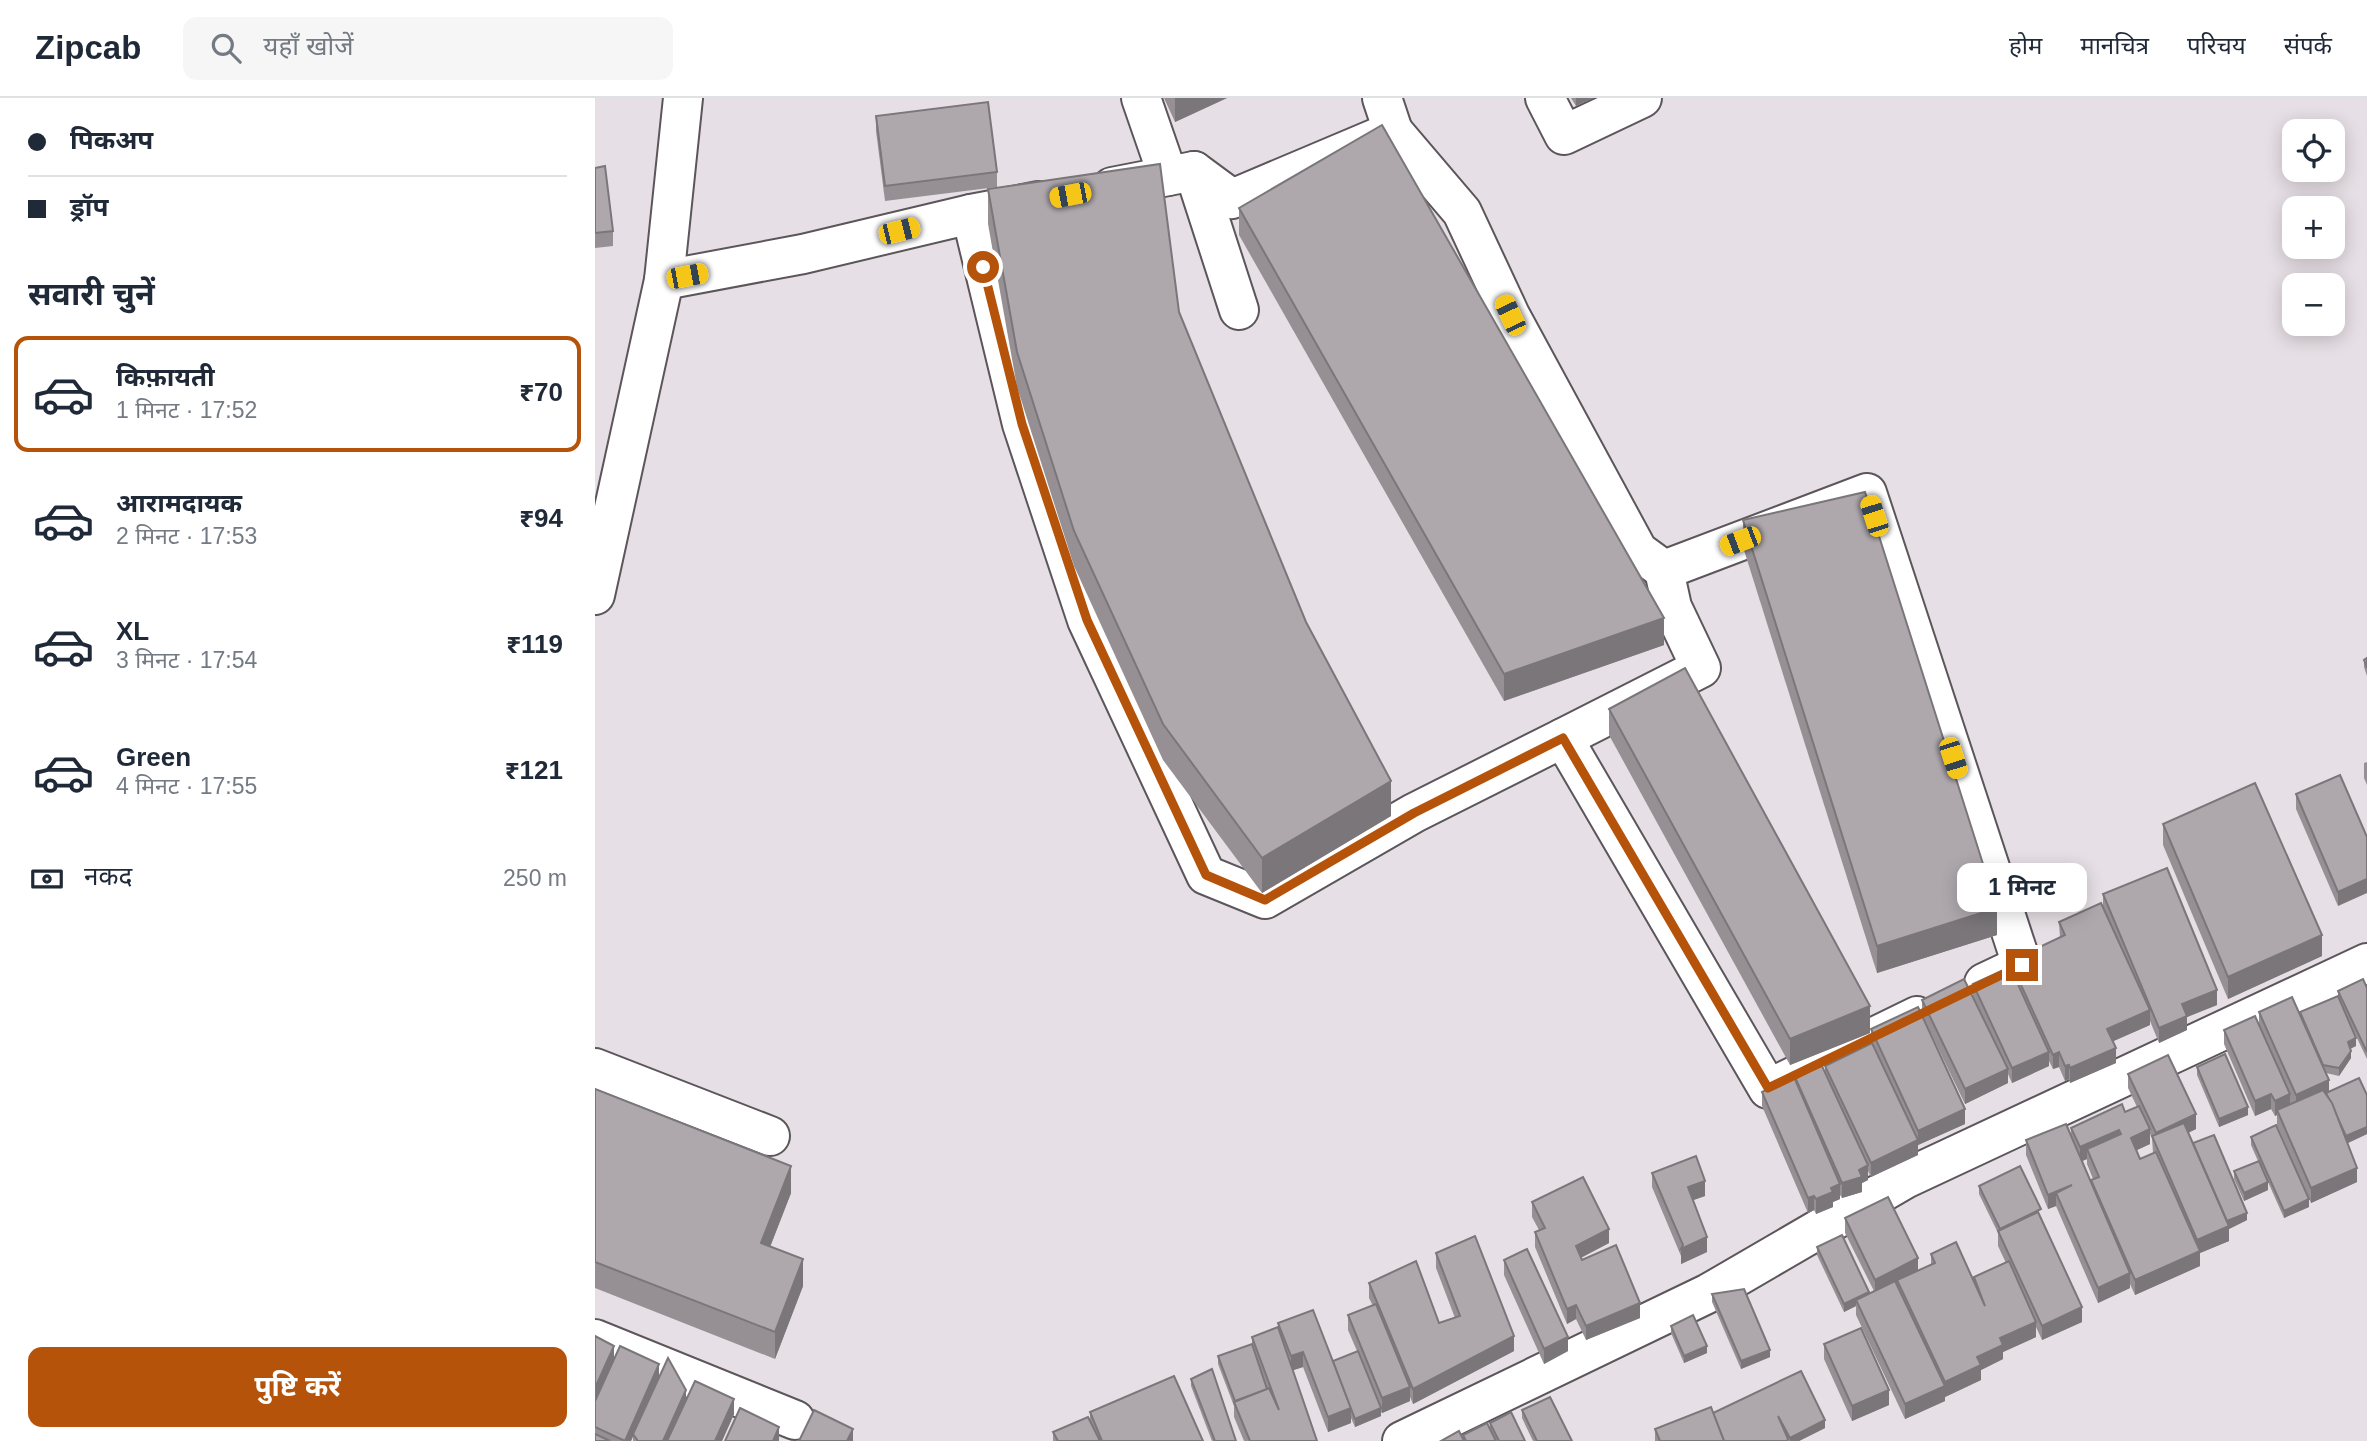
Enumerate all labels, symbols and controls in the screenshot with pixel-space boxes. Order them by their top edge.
search box [183,17,673,80]
text: Zipcab [35,29,141,66]
icon: search [207,29,245,67]
text: यहाँ खोजें [263,31,354,61]
text: होम [2009,32,2042,59]
text: मानचित्र [2080,32,2149,59]
text: परिचय [2187,32,2246,59]
text: संपर्क [2284,32,2332,59]
map controls [2282,119,2345,336]
button: locate [2282,119,2345,182]
text: पिकअप [70,125,153,155]
car [1048,181,1093,209]
text: ड्रॉप [70,192,108,222]
button: + [2282,196,2345,259]
car [877,216,922,246]
route start [967,251,999,283]
car [665,262,710,290]
button: − [2282,273,2345,336]
text: सवारी चुनें [28,276,155,312]
car [1492,292,1529,338]
text: किफ़ायती [116,362,215,392]
icon: car [32,363,95,426]
text: ₹70 [519,377,563,407]
text: 1 मिनट · 17:52 [116,397,257,423]
text: आरामदायक [116,488,242,518]
icon: car [32,489,95,552]
car [1858,493,1891,539]
text: ₹94 [519,503,563,533]
text: 2 मिनट · 17:53 [116,523,257,549]
car [1717,524,1764,558]
icon: car [32,615,95,678]
text: XL [116,616,149,646]
text: ₹119 [506,629,563,659]
text: 3 मिनट · 17:54 [116,647,257,673]
car [1937,735,1970,781]
icon: car [32,741,95,804]
text: Green [116,742,191,772]
text: ₹121 [505,755,563,785]
text: 4 मिनट · 17:55 [116,773,257,799]
icon: cash [28,860,66,898]
text: नकद [84,861,132,891]
callout: 1 मिनट [1957,864,2087,912]
text: 250 m [503,865,567,891]
text: 1 मिनट [1988,874,2056,900]
route end [2006,949,2038,981]
button: पुष्टि करें [28,1347,567,1427]

